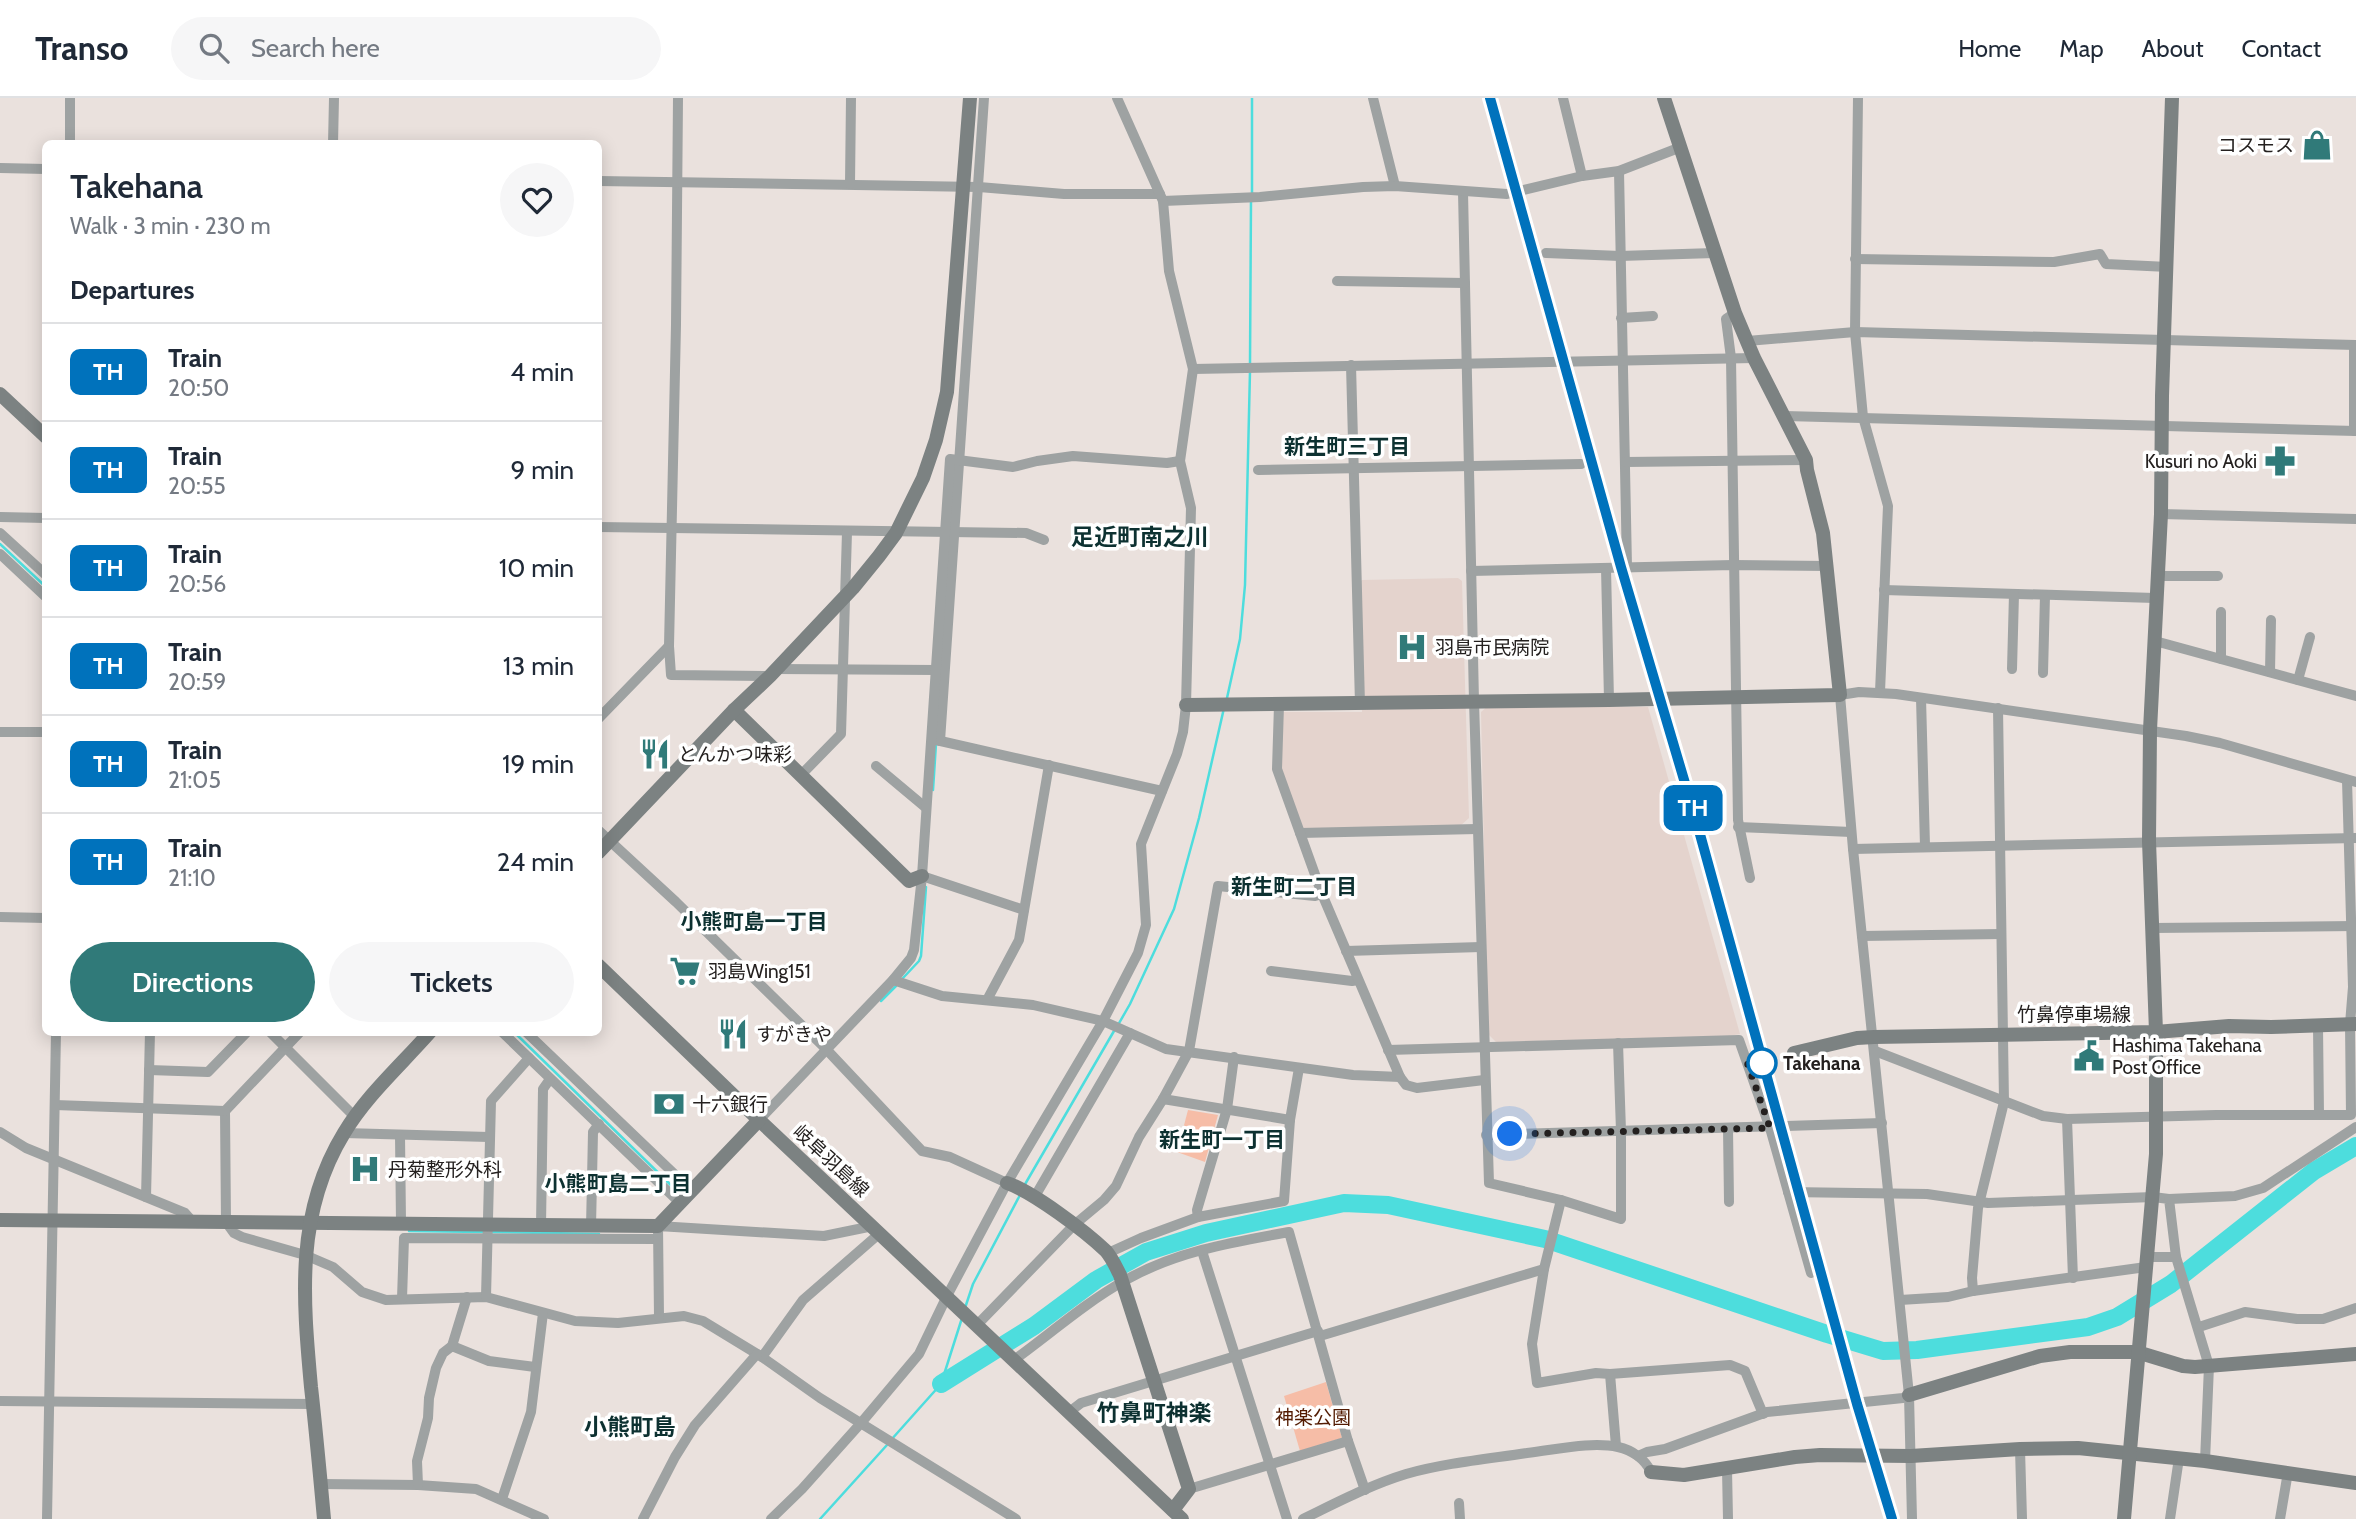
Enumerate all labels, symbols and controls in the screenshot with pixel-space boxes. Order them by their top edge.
search box [171,17,661,80]
text: Transo [35,28,129,68]
icon: search [195,29,233,67]
text: Search here [251,32,380,64]
text: Home [1958,34,2021,63]
text: Map [2059,34,2104,63]
text: About [2142,34,2204,63]
text: Contact [2242,34,2321,63]
shop icon: コスモス [2300,128,2334,162]
place label: コスモス [2218,134,2294,157]
button: heart [500,163,574,237]
text: Takehana [70,166,203,206]
text: Walk · 3 min · 230 m [70,212,271,240]
text: Departures [70,274,194,306]
text: Train [168,342,222,374]
text: 4 min [510,356,574,388]
text: TH [93,357,124,386]
text: 20:50 [168,374,229,402]
district label: 新生町三丁目 [1284,434,1410,459]
text: Train [168,440,222,472]
pharmacy icon: Kusuri no Aoki [2263,444,2297,478]
place label: Kusuri no Aoki [2145,450,2257,473]
text: 9 min [511,454,574,486]
text: TH [93,455,124,484]
text: 20:55 [168,472,226,500]
district label: 足近町南之川 [1071,523,1209,551]
text: Train [168,538,222,570]
text: 10 min [499,552,574,584]
text: TH [93,553,124,582]
text: 20:56 [168,570,226,598]
hospital icon: 羽島市民病院 [1395,630,1429,664]
text: Train [168,636,222,668]
place label: 羽島市民病院 [1435,636,1549,659]
text: 13 min [503,650,574,682]
text: TH [93,651,124,680]
text: 20:59 [168,668,226,696]
text: Train [168,734,222,766]
restaurant icon: とんかつ味彩 [638,737,672,771]
place label: とんかつ味彩 [678,743,792,766]
text: 19 min [502,748,574,780]
text: TH [93,749,124,778]
text: 21:05 [168,766,221,794]
line badge: TH [1662,785,1724,831]
text: TH [1678,793,1708,822]
text: Train [168,832,222,864]
text: 24 min [497,846,574,878]
text: TH [93,847,124,876]
text: 21:10 [168,864,216,892]
district label: 新生町二丁目 [1231,874,1357,899]
district label: 小熊町島一丁目 [681,909,828,934]
button: Directions [70,942,315,1022]
button: Tickets [329,942,574,1022]
supermarket icon: 羽島Wing151 [668,954,702,988]
place label: 羽島Wing151 [708,960,811,983]
street label: 竹鼻停車場線 [2017,1003,2131,1026]
restaurant icon: すがきや [716,1017,750,1051]
place label: すがきや [756,1023,832,1046]
place label: Hashima Takehana Post Office [2112,1034,2262,1079]
public building icon: Hashima Takehana Post Office [2072,1039,2106,1073]
marker: Takehana [1747,1048,1777,1078]
place label: Takehana [1783,1052,1861,1075]
bank icon: 十六銀行 [652,1087,686,1121]
place label: 十六銀行 [692,1093,768,1116]
your location [1492,1116,1527,1151]
street label: 岐阜羽島線 [788,1120,874,1202]
district label: 新生町一丁目 [1159,1127,1285,1152]
hospital icon: 丹菊整形外科 [348,1152,382,1186]
place label: 丹菊整形外科 [388,1158,502,1181]
district label: 小熊町島二丁目 [545,1171,692,1196]
district label: 竹鼻町神楽 [1097,1399,1212,1427]
park label: 神楽公園 [1275,1406,1351,1429]
district label: 小熊町島 [584,1413,676,1441]

